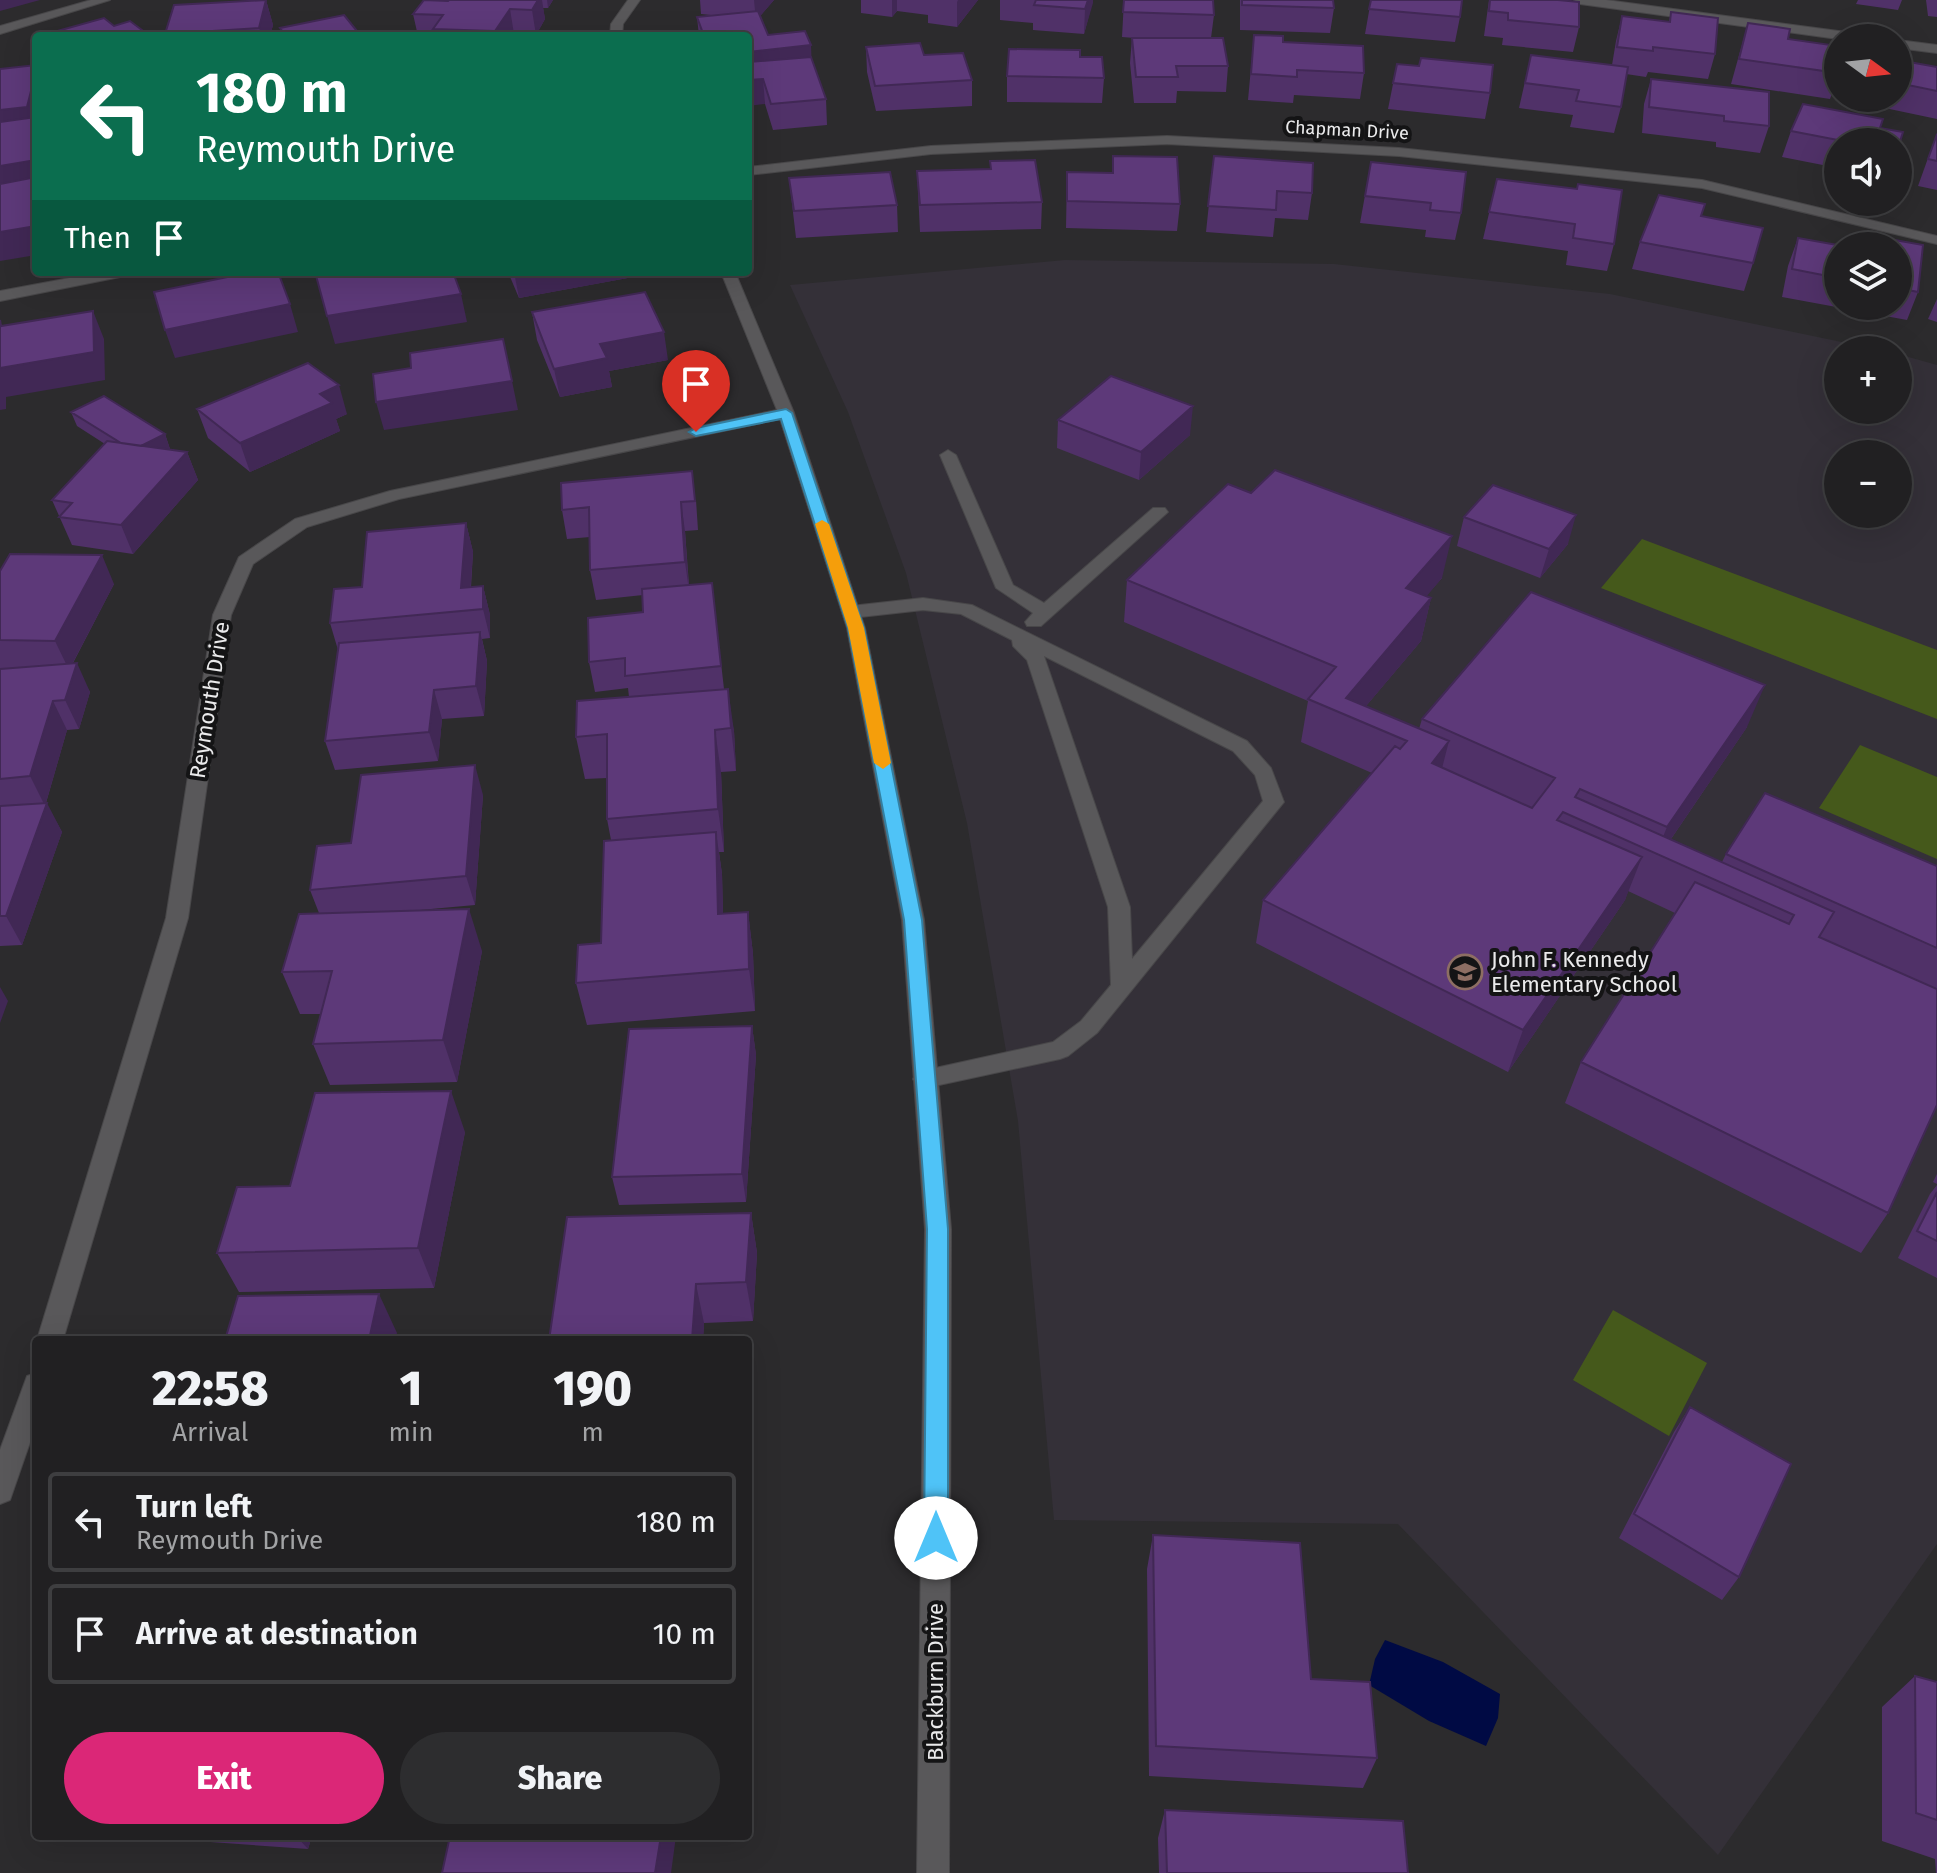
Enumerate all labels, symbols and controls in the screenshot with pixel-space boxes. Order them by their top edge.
north arrow [1824,24,1912,112]
map controls [1824,24,1912,528]
text: 180 m [196,60,348,127]
icon: left [64,64,168,168]
street label: Chapman Drive [1285,116,1409,144]
text: Reymouth Drive [196,128,455,172]
button: sound [1824,128,1912,216]
icon: arrive [147,216,191,260]
text: Then [64,220,131,256]
button: layers [1824,232,1912,320]
button: + [1824,336,1912,424]
pin [662,350,730,432]
icon: arrive [674,362,718,406]
button: − [1824,440,1912,528]
street label: Reymouth Drive [184,620,235,780]
place label: John F. Kennedy Elementary School [1491,946,1677,998]
school or university icon: John F. Kennedy Elementary School [1446,953,1484,991]
text: 22:58 [152,1360,269,1418]
text: 1 [400,1360,422,1418]
text: 190 [553,1360,632,1418]
text: Arrival [172,1417,248,1448]
text: min [389,1417,433,1448]
text: m [582,1417,604,1448]
text: Turn left [136,1489,252,1525]
position arrow [894,1496,978,1580]
icon: left [68,1500,112,1544]
text: 180 m [636,1504,716,1540]
text: Reymouth Drive [136,1525,323,1556]
street label: Blackburn Drive [922,1603,949,1761]
icon: arrive [68,1612,112,1656]
text: Arrive at destination [136,1616,418,1652]
text: 10 m [653,1616,716,1652]
button: Exit [64,1732,384,1824]
button: Share [400,1732,720,1824]

